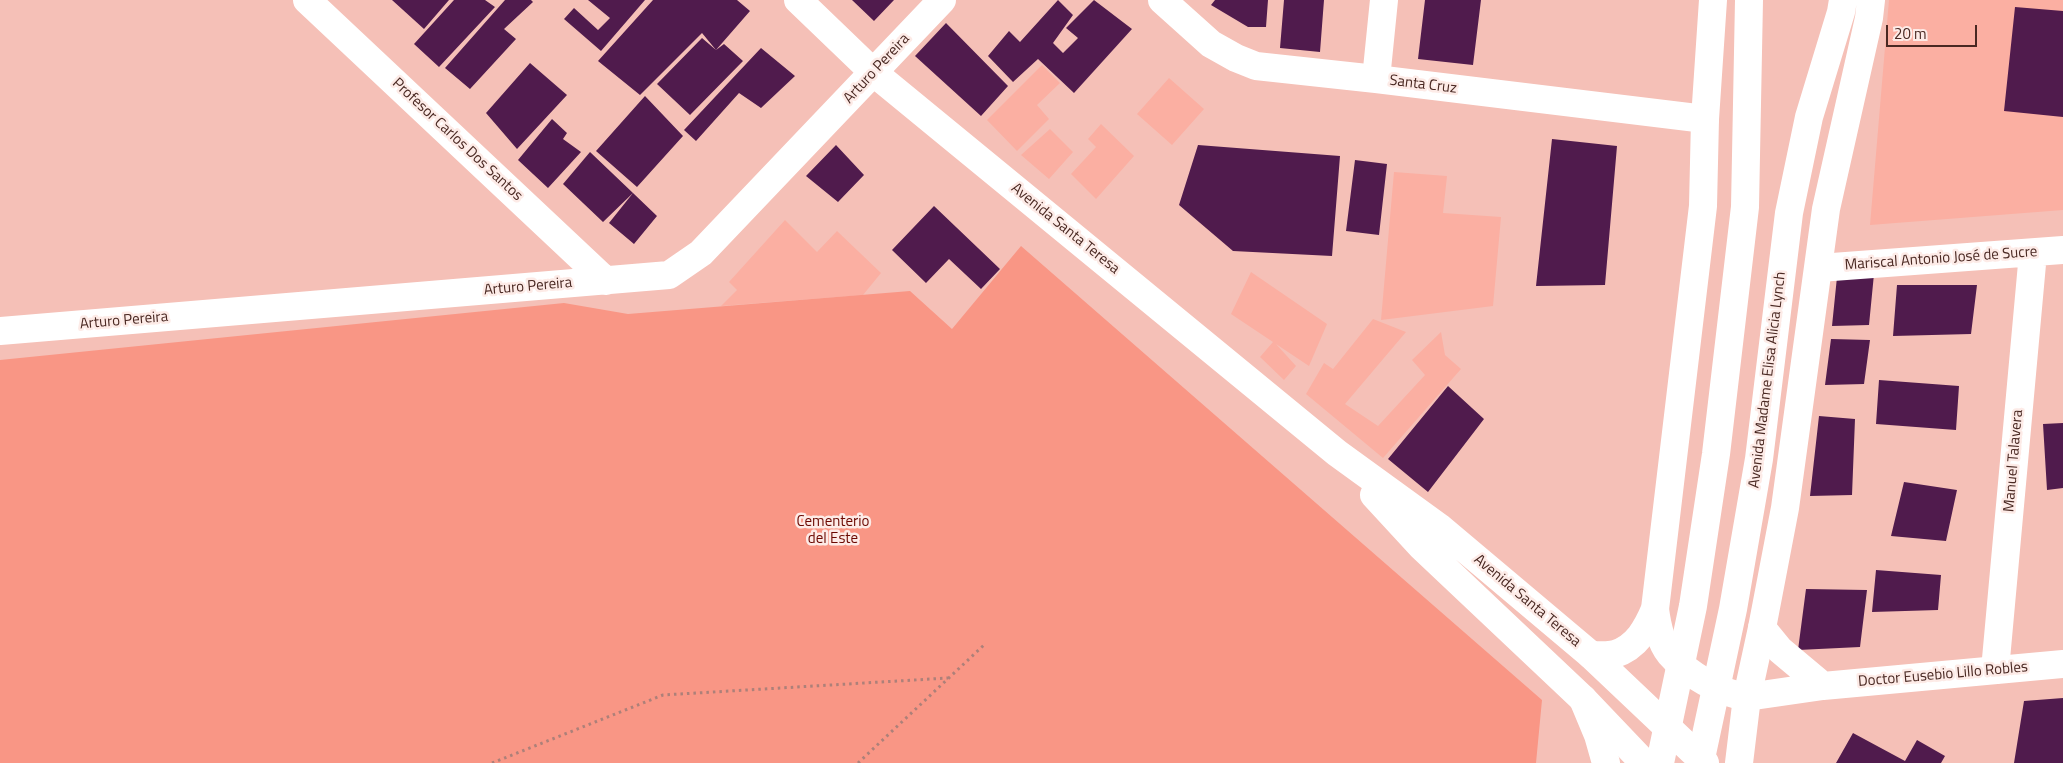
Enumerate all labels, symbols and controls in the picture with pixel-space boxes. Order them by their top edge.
scale bar [1888,15,1979,47]
text: 20 m [1894,22,1927,45]
street label: Arturo Pereira [840,30,914,108]
street label: Santa Cruz [1388,72,1458,98]
street label: Profesor Carlos Dos Santos [388,75,526,205]
street label: Avenida Santa Teresa [1007,180,1123,278]
street label: Mariscal Antonio José de Sucre [1844,243,2038,275]
street label: Avenida Madame Elisa Alicia Lynch [1746,271,1790,489]
street label: Arturo Pereira [483,274,573,300]
street label: Arturo Pereira [79,308,169,334]
street label: Manuel Talavera [2001,409,2027,513]
park label: Cementerio del Este [797,513,869,548]
street label: Avenida Santa Teresa [1470,551,1584,651]
street label: Doctor Eusebio Lillo Robles [1857,659,2029,691]

